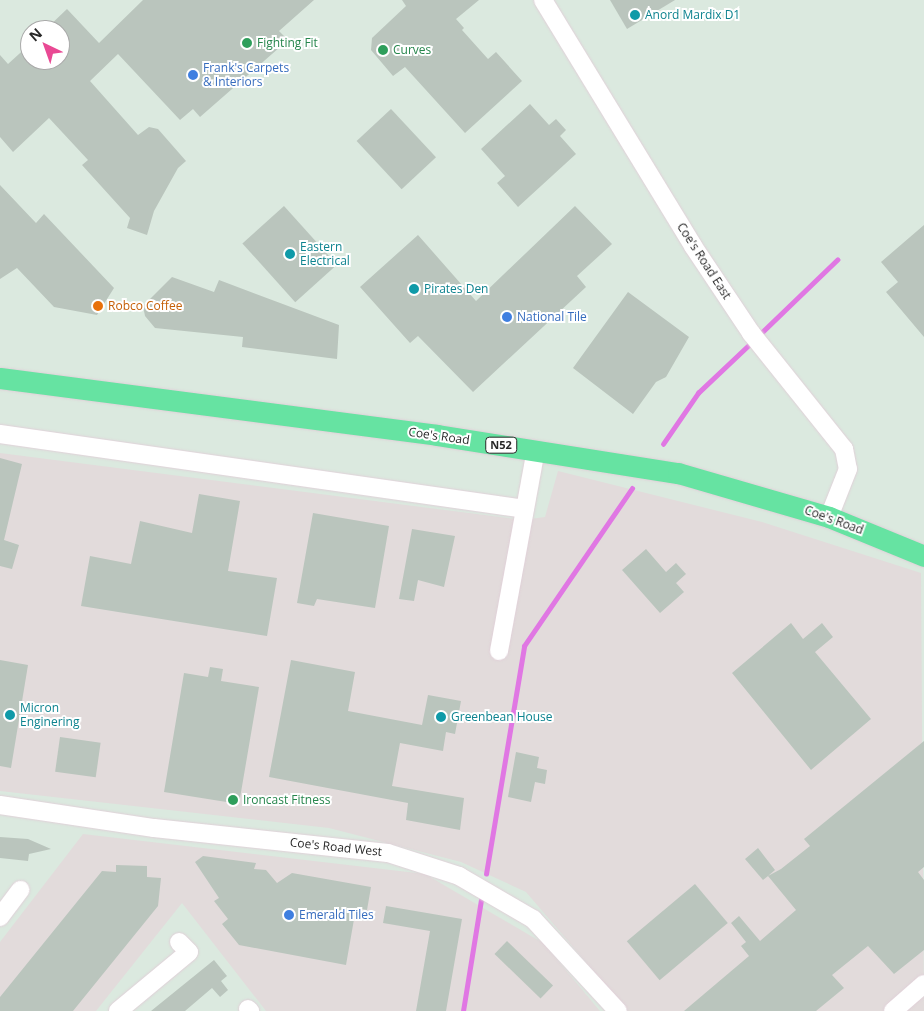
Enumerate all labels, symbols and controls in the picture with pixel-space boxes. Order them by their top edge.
place label: Anord Mardix D1 [645,8,740,22]
marker: Anord Mardix D1 [629,9,641,21]
north arrow [20,20,70,70]
text: N [25,23,46,45]
place label: Fighting Fit [257,36,318,50]
marker: Fighting Fit [241,37,253,49]
place label: Curves [393,43,431,57]
marker: Curves [377,44,389,56]
place label: Frank's Carpets & Interiors [203,61,289,89]
marker: Frank's Carpets & Interiors [187,69,199,81]
street label: Coe's Road East [674,220,734,302]
place label: Eastern Electrical [300,240,350,268]
marker: Eastern Electrical [284,248,296,260]
place label: Pirates Den [424,282,488,296]
marker: Pirates Den [408,283,420,295]
place label: Robco Coffee [108,299,182,313]
marker: Robco Coffee [92,300,104,312]
place label: National Tile [517,310,587,324]
marker: National Tile [501,311,513,323]
street label: Coe's Road [407,425,471,447]
road number: N52 [485,436,517,454]
street label: Coe's Road [803,503,865,537]
place label: Micron Enginering [20,701,79,729]
marker: Micron Enginering [4,709,16,721]
place label: Greenbean House [451,710,553,724]
marker: Greenbean House [435,711,447,723]
place label: Ironcast Fitness [243,793,330,807]
marker: Ironcast Fitness [227,794,239,806]
street label: Coe's Road West [289,835,383,859]
place label: Emerald Tiles [299,908,374,922]
marker: Emerald Tiles [283,909,295,921]

